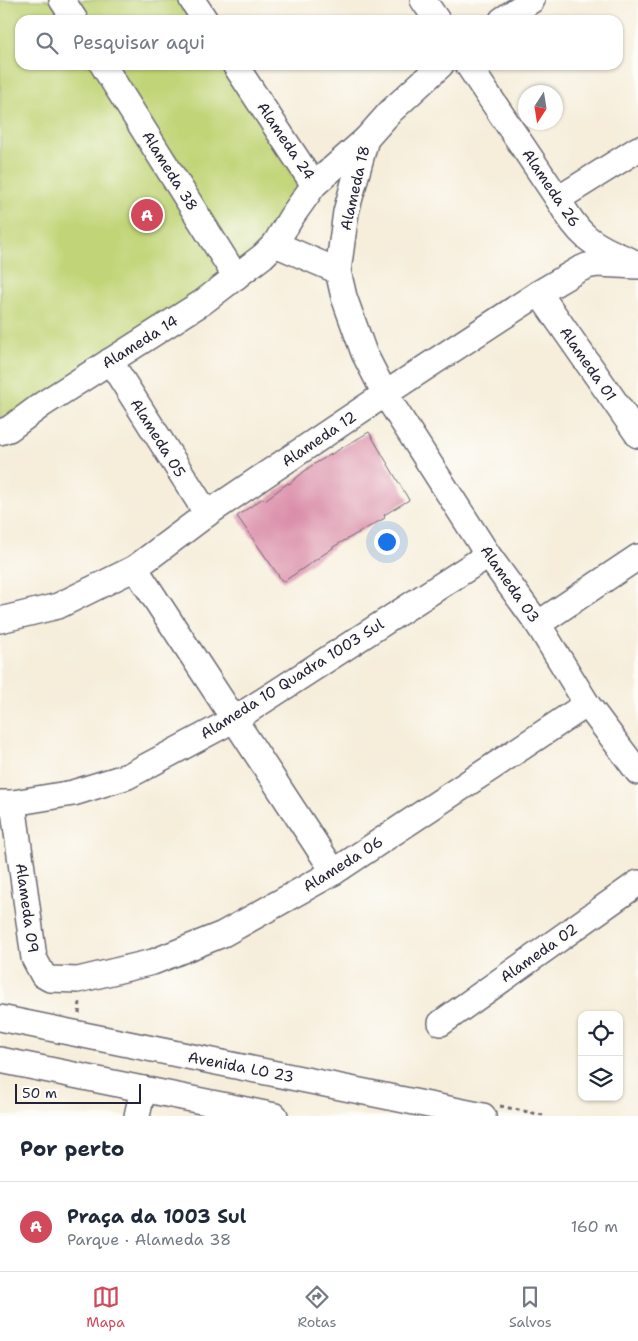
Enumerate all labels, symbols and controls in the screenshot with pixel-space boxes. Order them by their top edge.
search box [15,15,623,70]
icon: search [33,29,61,57]
text: Pesquisar aqui [73,30,205,55]
north arrow [518,85,563,130]
street label: Alameda 24 [253,98,319,184]
street label: Alameda 38 [138,128,202,214]
street label: Alameda 18 [336,144,374,232]
street label: Alameda 26 [518,145,584,231]
pin: A [131,196,163,234]
street label: Alameda 14 [98,311,182,373]
street label: Alameda 01 [555,323,621,405]
street label: Alameda 05 [126,395,190,481]
street label: Alameda 12 [278,407,360,471]
your location [374,529,400,555]
street label: Alameda 03 [476,541,544,627]
street label: Alameda 10 Quadra 1003 Sul [197,614,388,744]
street label: Alameda 06 [299,832,387,896]
street label: Alameda 09 [11,862,43,954]
street label: Alameda 02 [496,919,582,987]
map controls [578,1011,623,1101]
button: locate [578,1011,623,1056]
street label: Avenida LO 23 [186,1047,296,1087]
button: layers [578,1056,623,1101]
scale bar [15,1081,141,1104]
text: 50 m [22,1084,57,1102]
text: Por perto [20,1135,124,1163]
text: Praça da 1003 Sul [67,1204,246,1229]
text: A [30,1216,42,1237]
text: 160 m [571,1216,618,1237]
text: Parque · Alameda 38 [67,1229,231,1250]
tab: Mapa [86,1283,125,1331]
tab: Rotas [297,1283,336,1331]
tab: Salvos [509,1283,552,1331]

